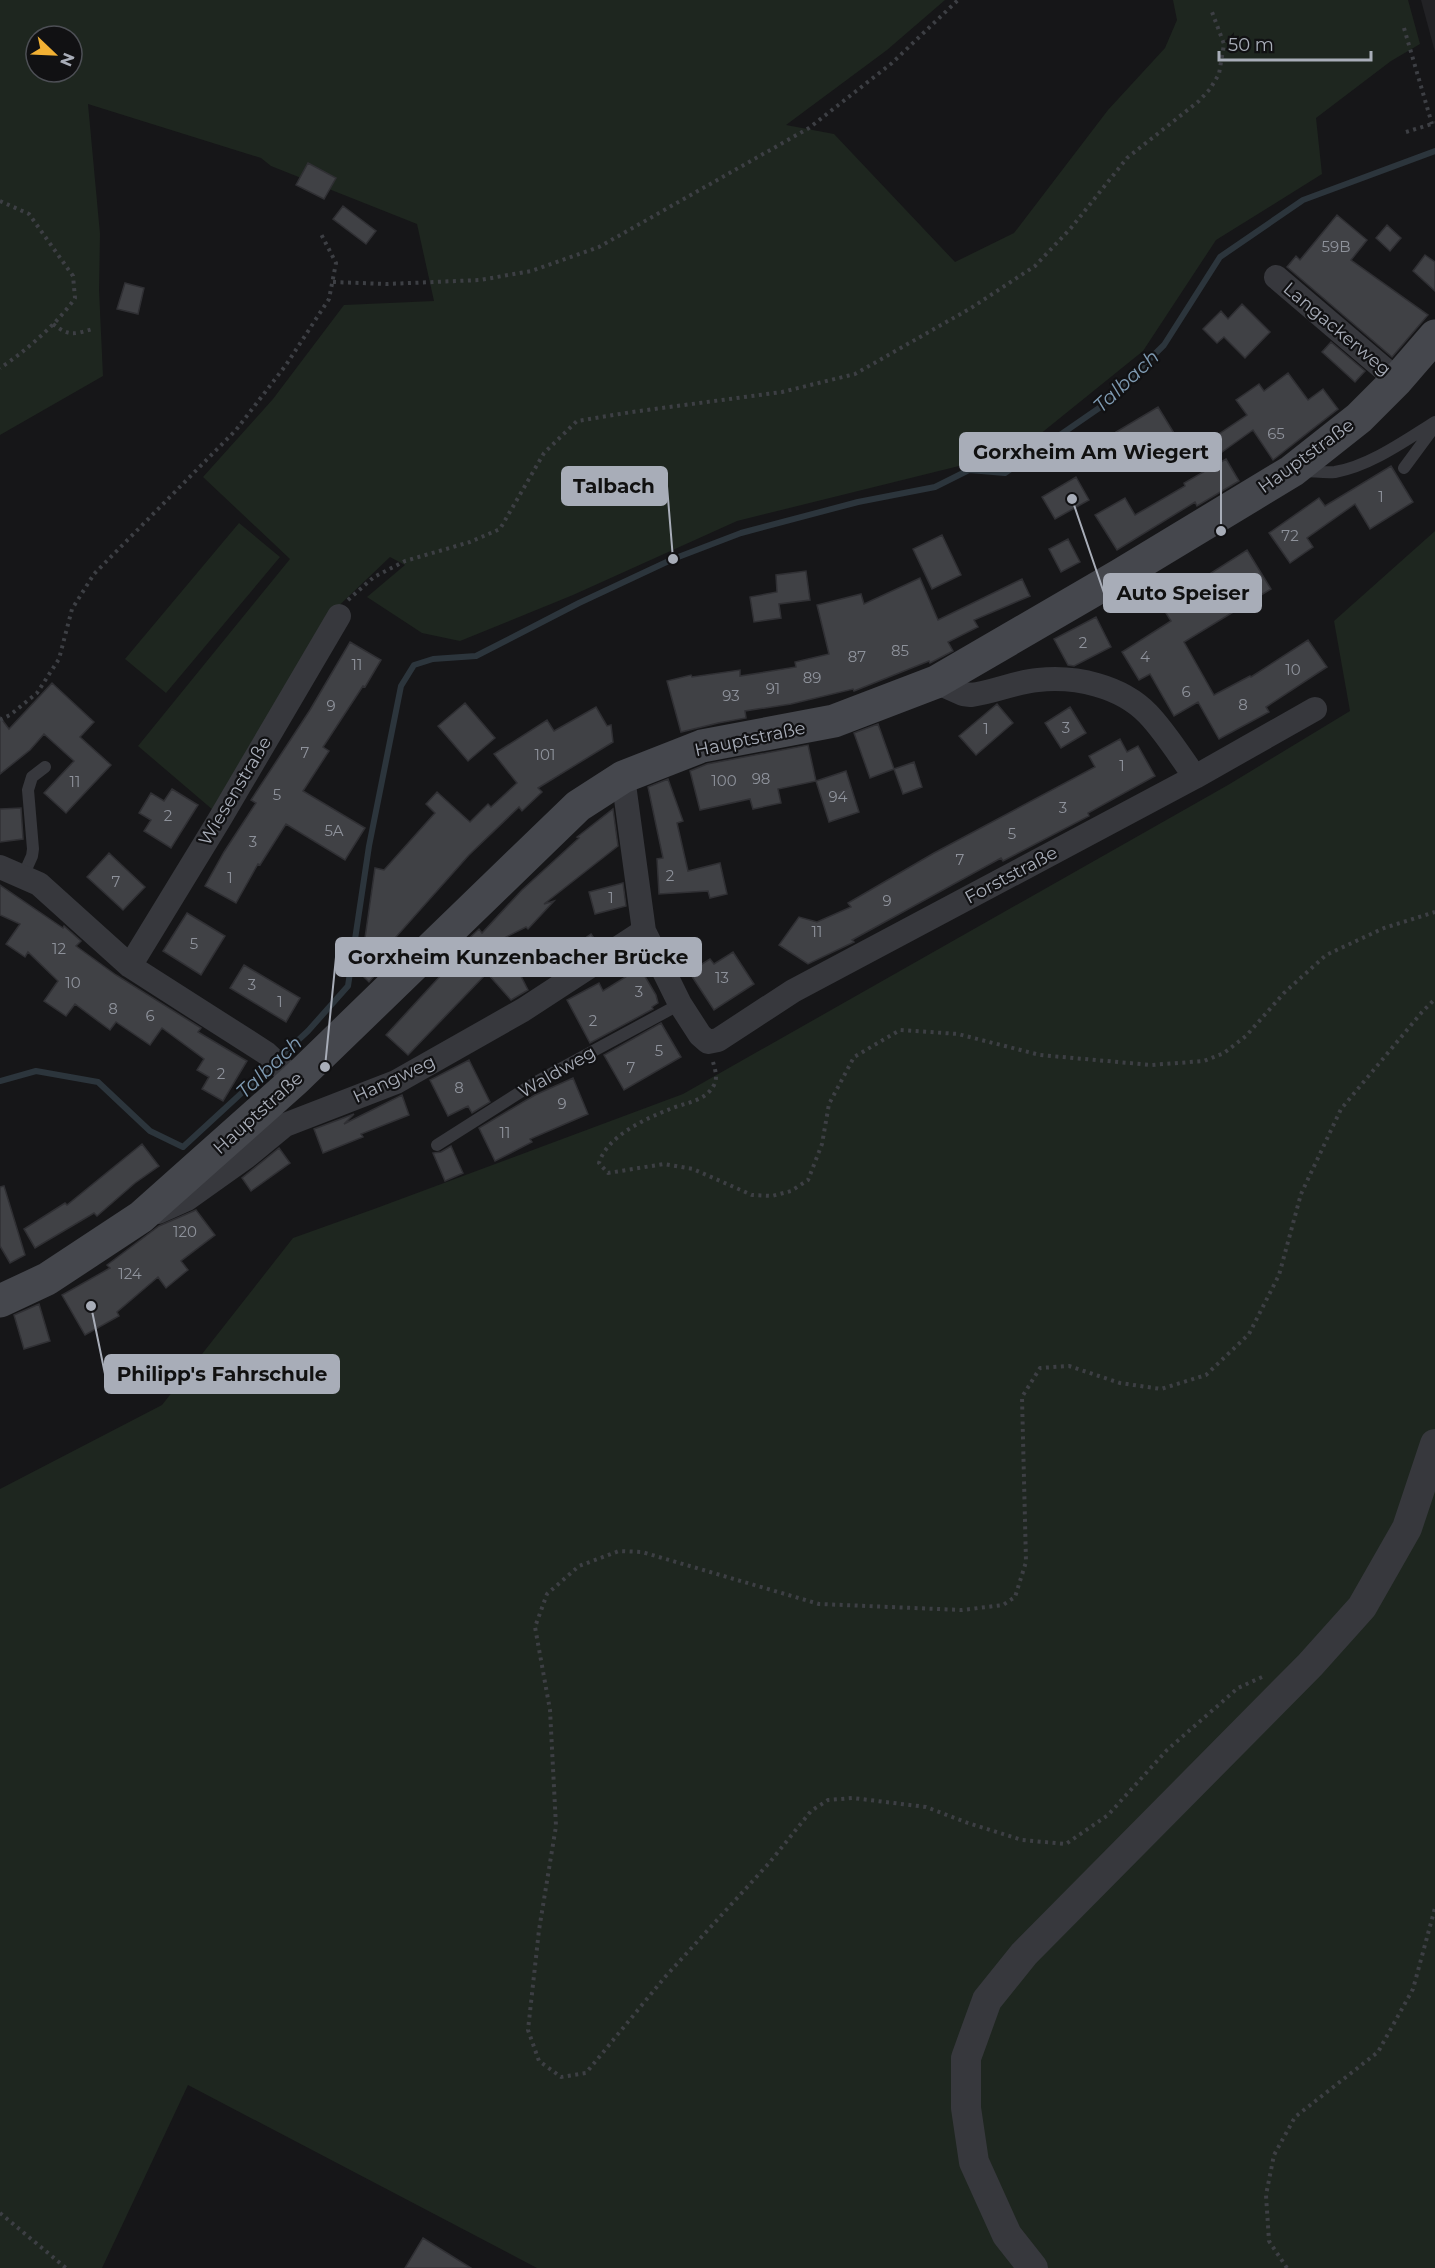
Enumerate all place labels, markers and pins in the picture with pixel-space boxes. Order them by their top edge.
callout: Gorxheim Am Wiegert [960,433,1221,471]
callout: Talbach [562,467,667,505]
callout: Auto Speiser [1104,574,1261,612]
callout: Gorxheim Kunzenbacher Brücke [336,938,701,976]
callout: Philipp's Fahrschule [105,1355,339,1393]

